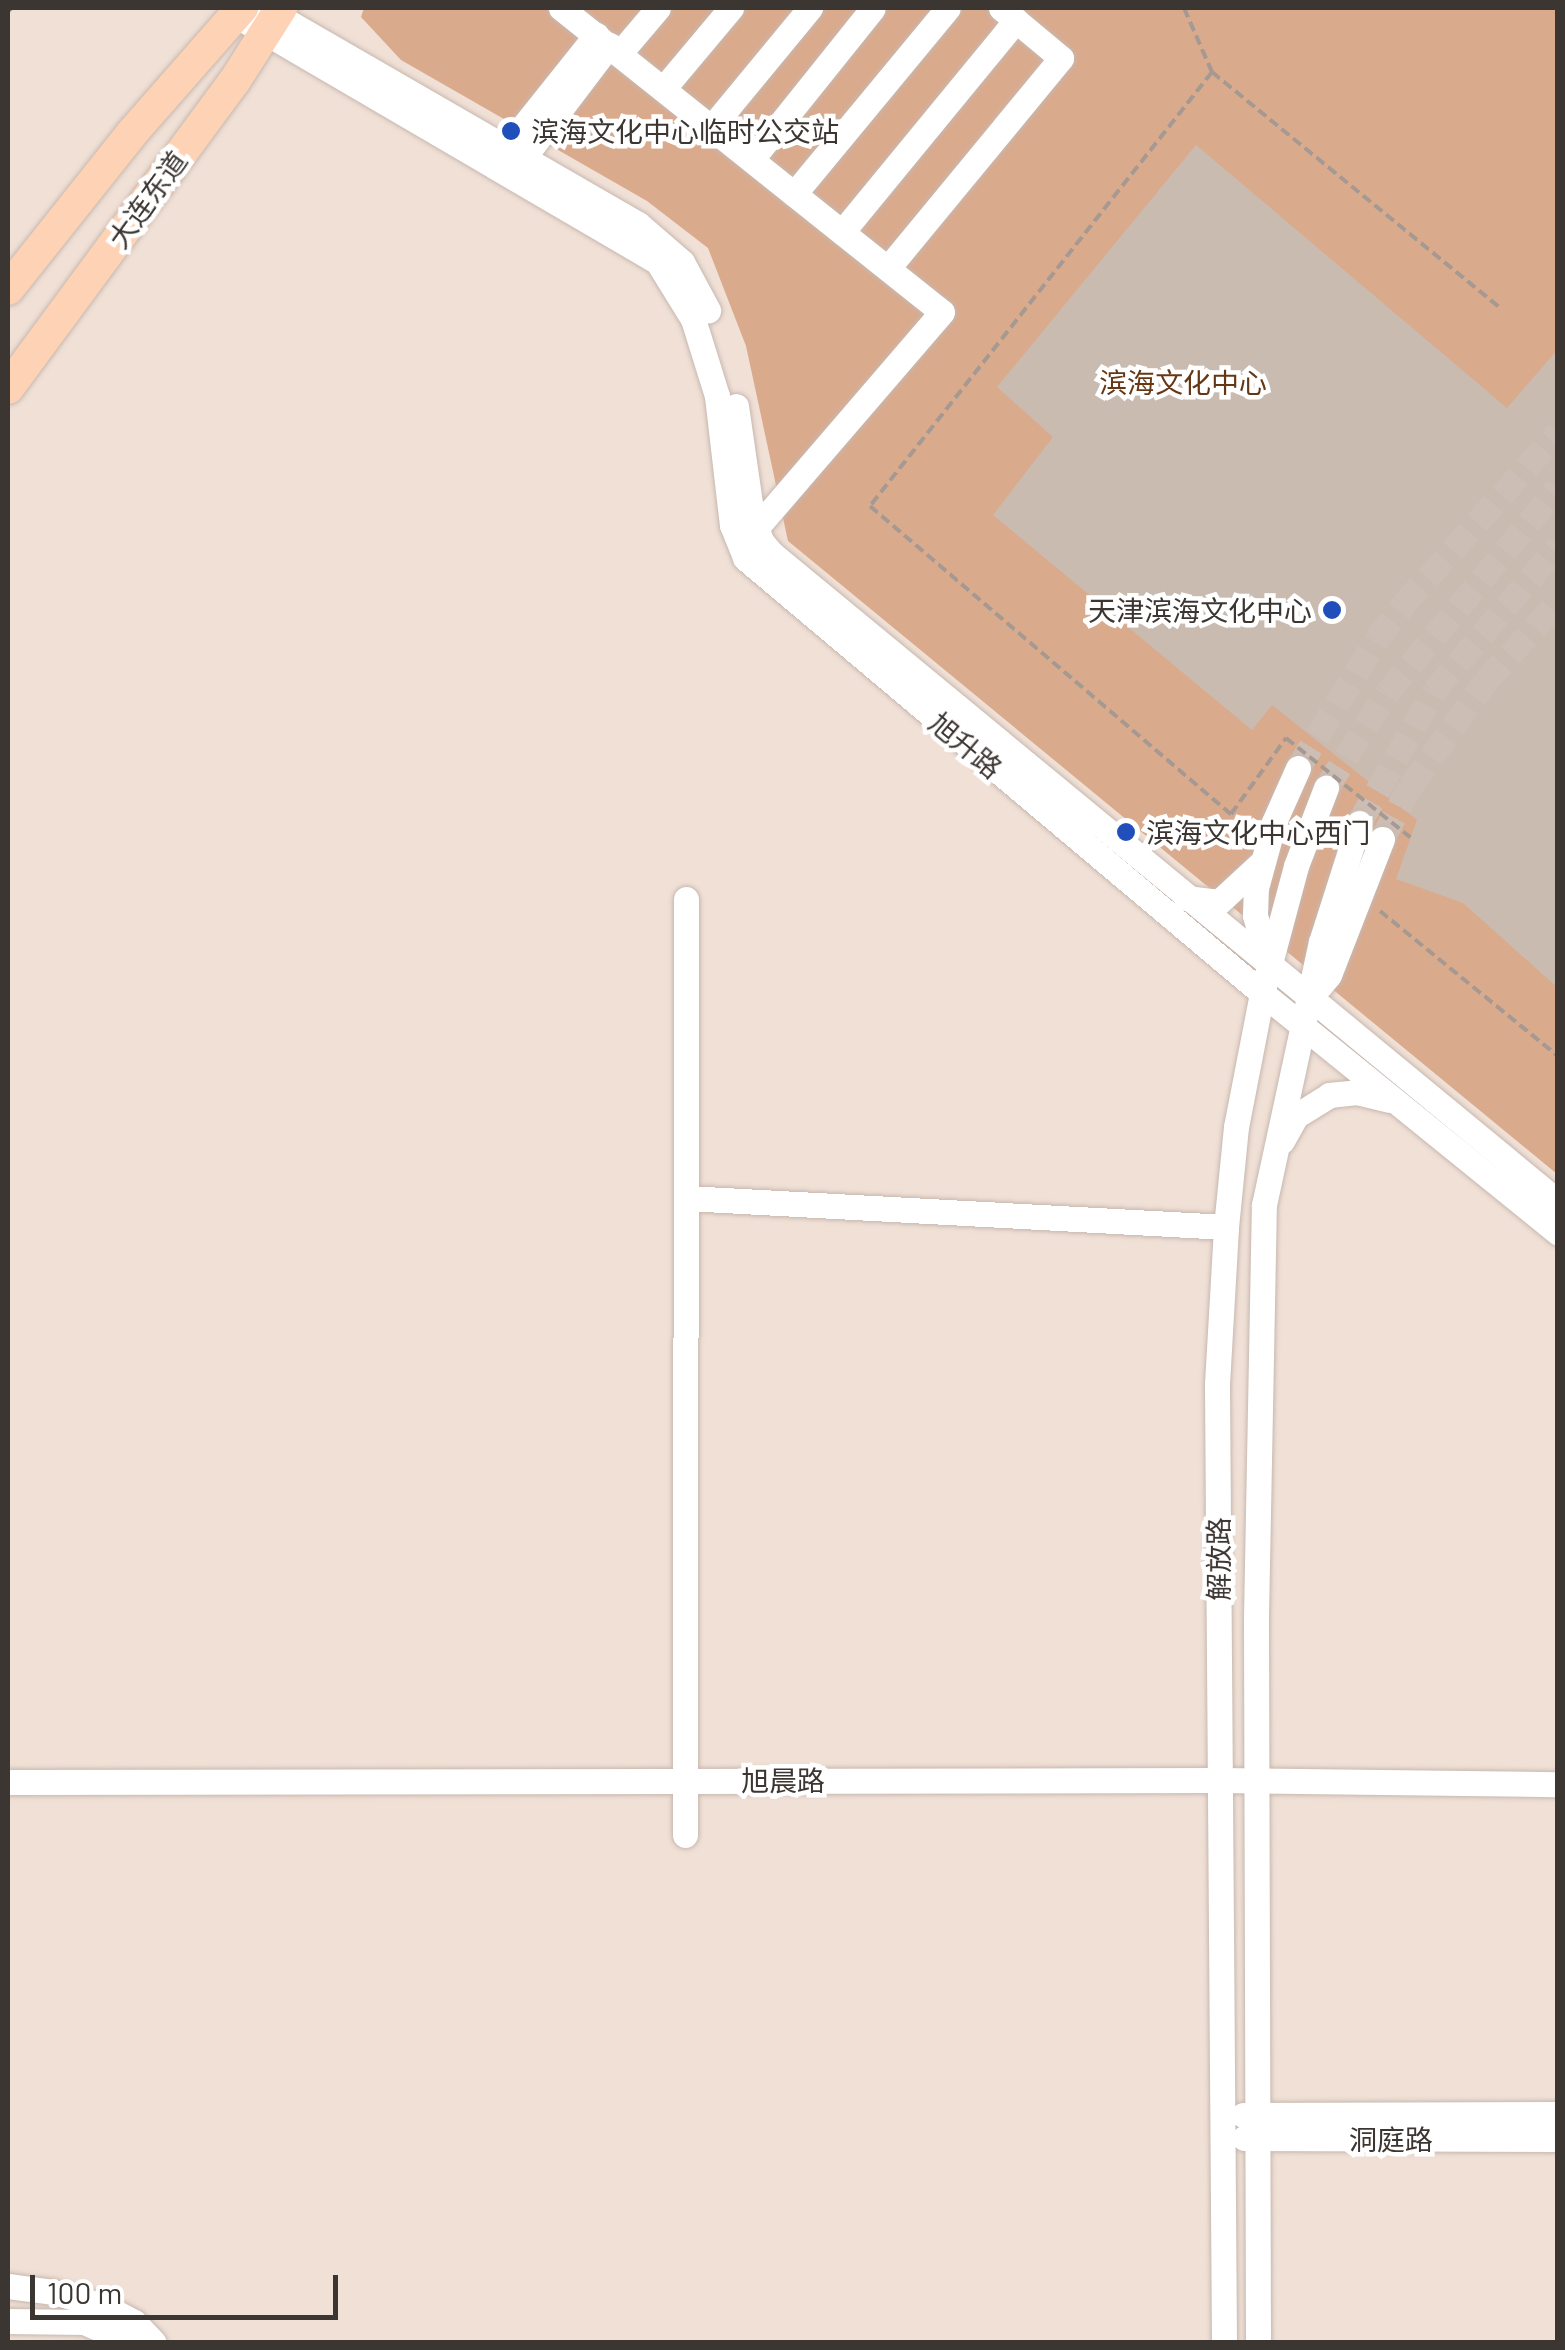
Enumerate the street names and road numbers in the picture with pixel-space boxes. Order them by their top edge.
street label: 大连东道 [100,144,194,254]
street label: 旭升路 [923,705,1009,785]
street label: 解放路 [1201,1517,1235,1601]
street label: 旭晨路 [741,1763,825,1797]
street label: 洞庭路 [1349,2122,1433,2156]

